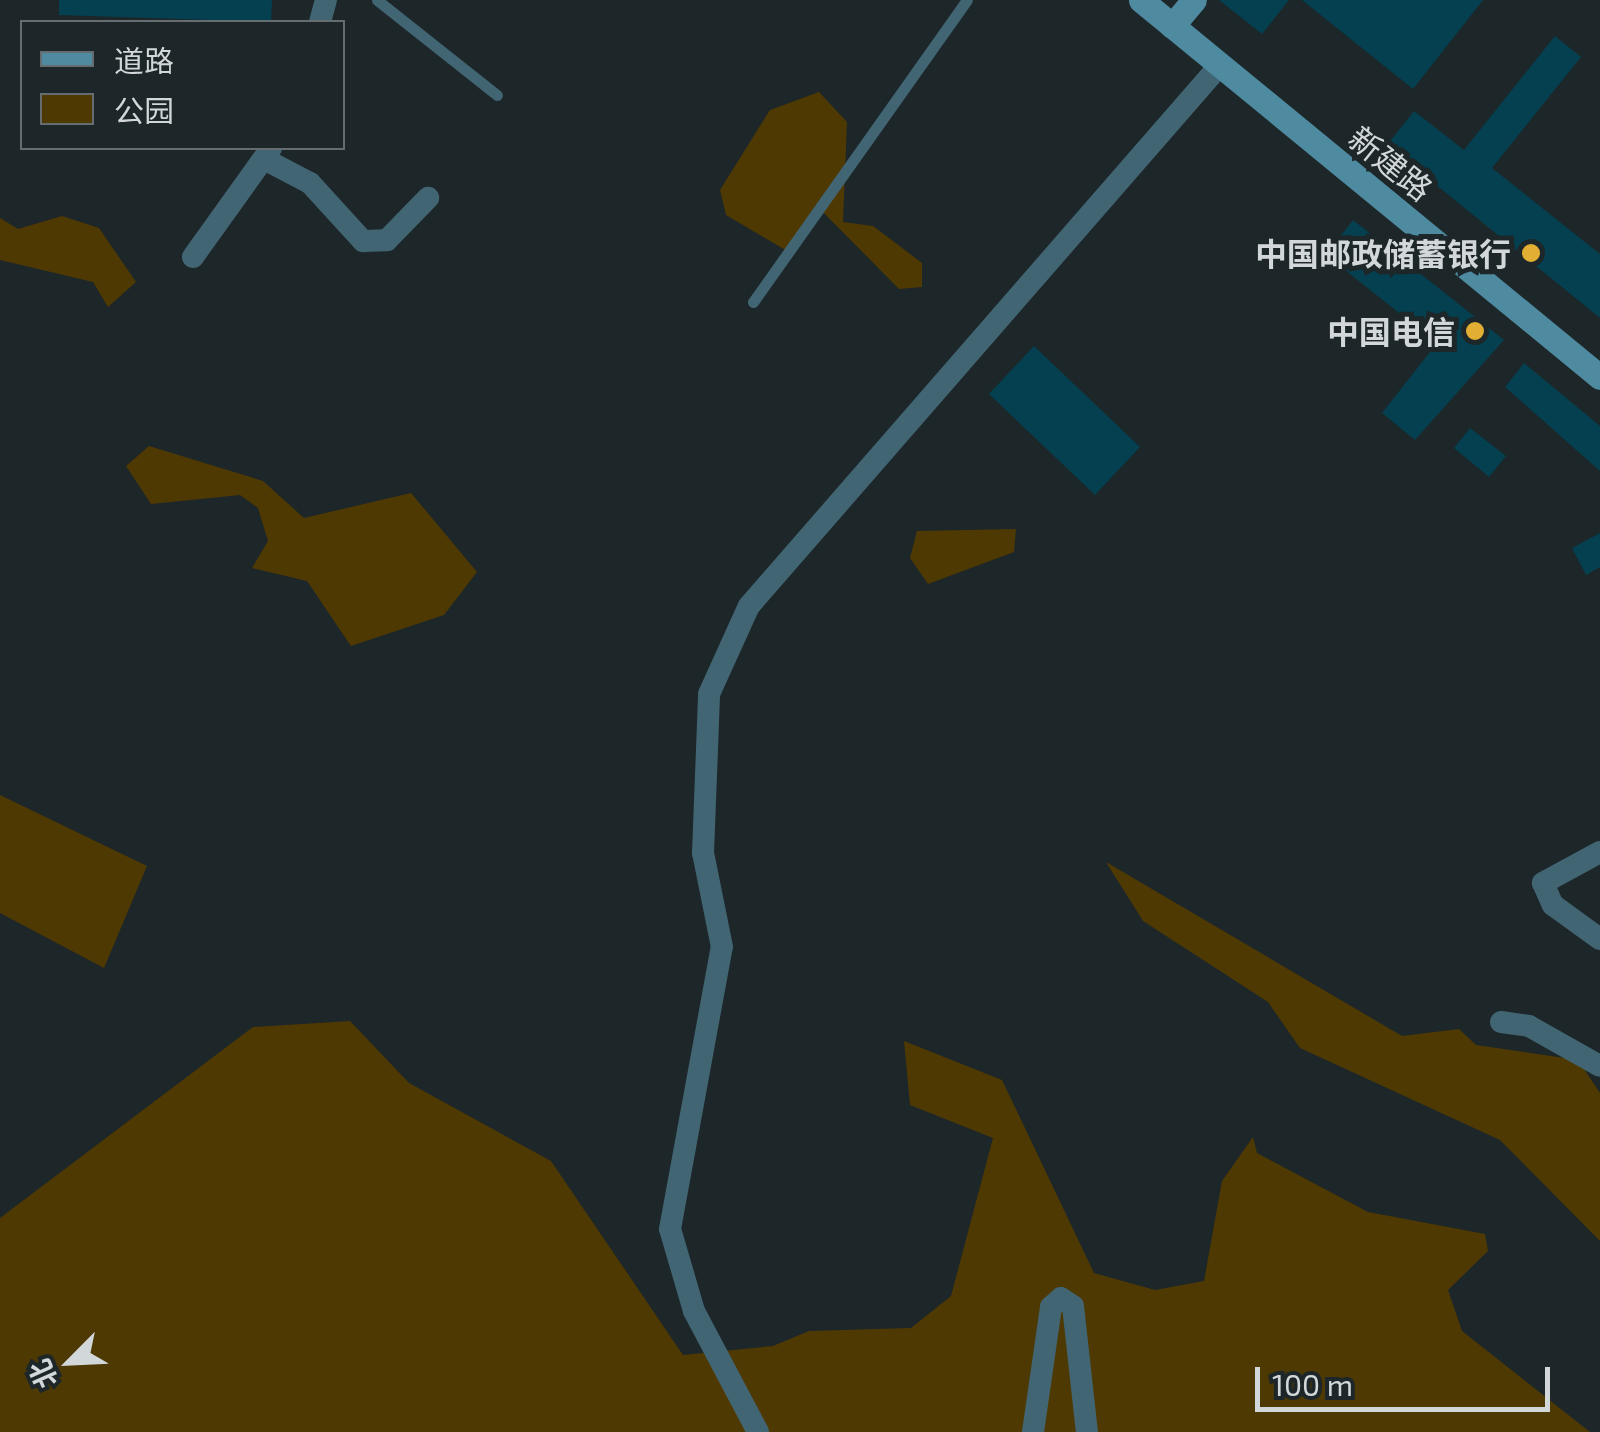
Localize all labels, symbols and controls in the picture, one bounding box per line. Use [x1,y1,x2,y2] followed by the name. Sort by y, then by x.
[20,20,345,150] legend
[114,42,174,78] text: 道路
[114,92,174,128] text: 公园
[1342,118,1440,208] street label: 新建路
[1255,234,1511,272] place label: 中国邮政储蓄银行
[1520,242,1542,264] marker: 中国邮政储蓄银行
[1327,312,1455,350] place label: 中国电信
[1464,320,1486,342] marker: 中国电信
[20,1312,120,1412] north arrow
[1260,1347,1555,1409] scale bar
[21,1354,64,1394] text: 北
[1272,1366,1353,1402] text: 100 m

